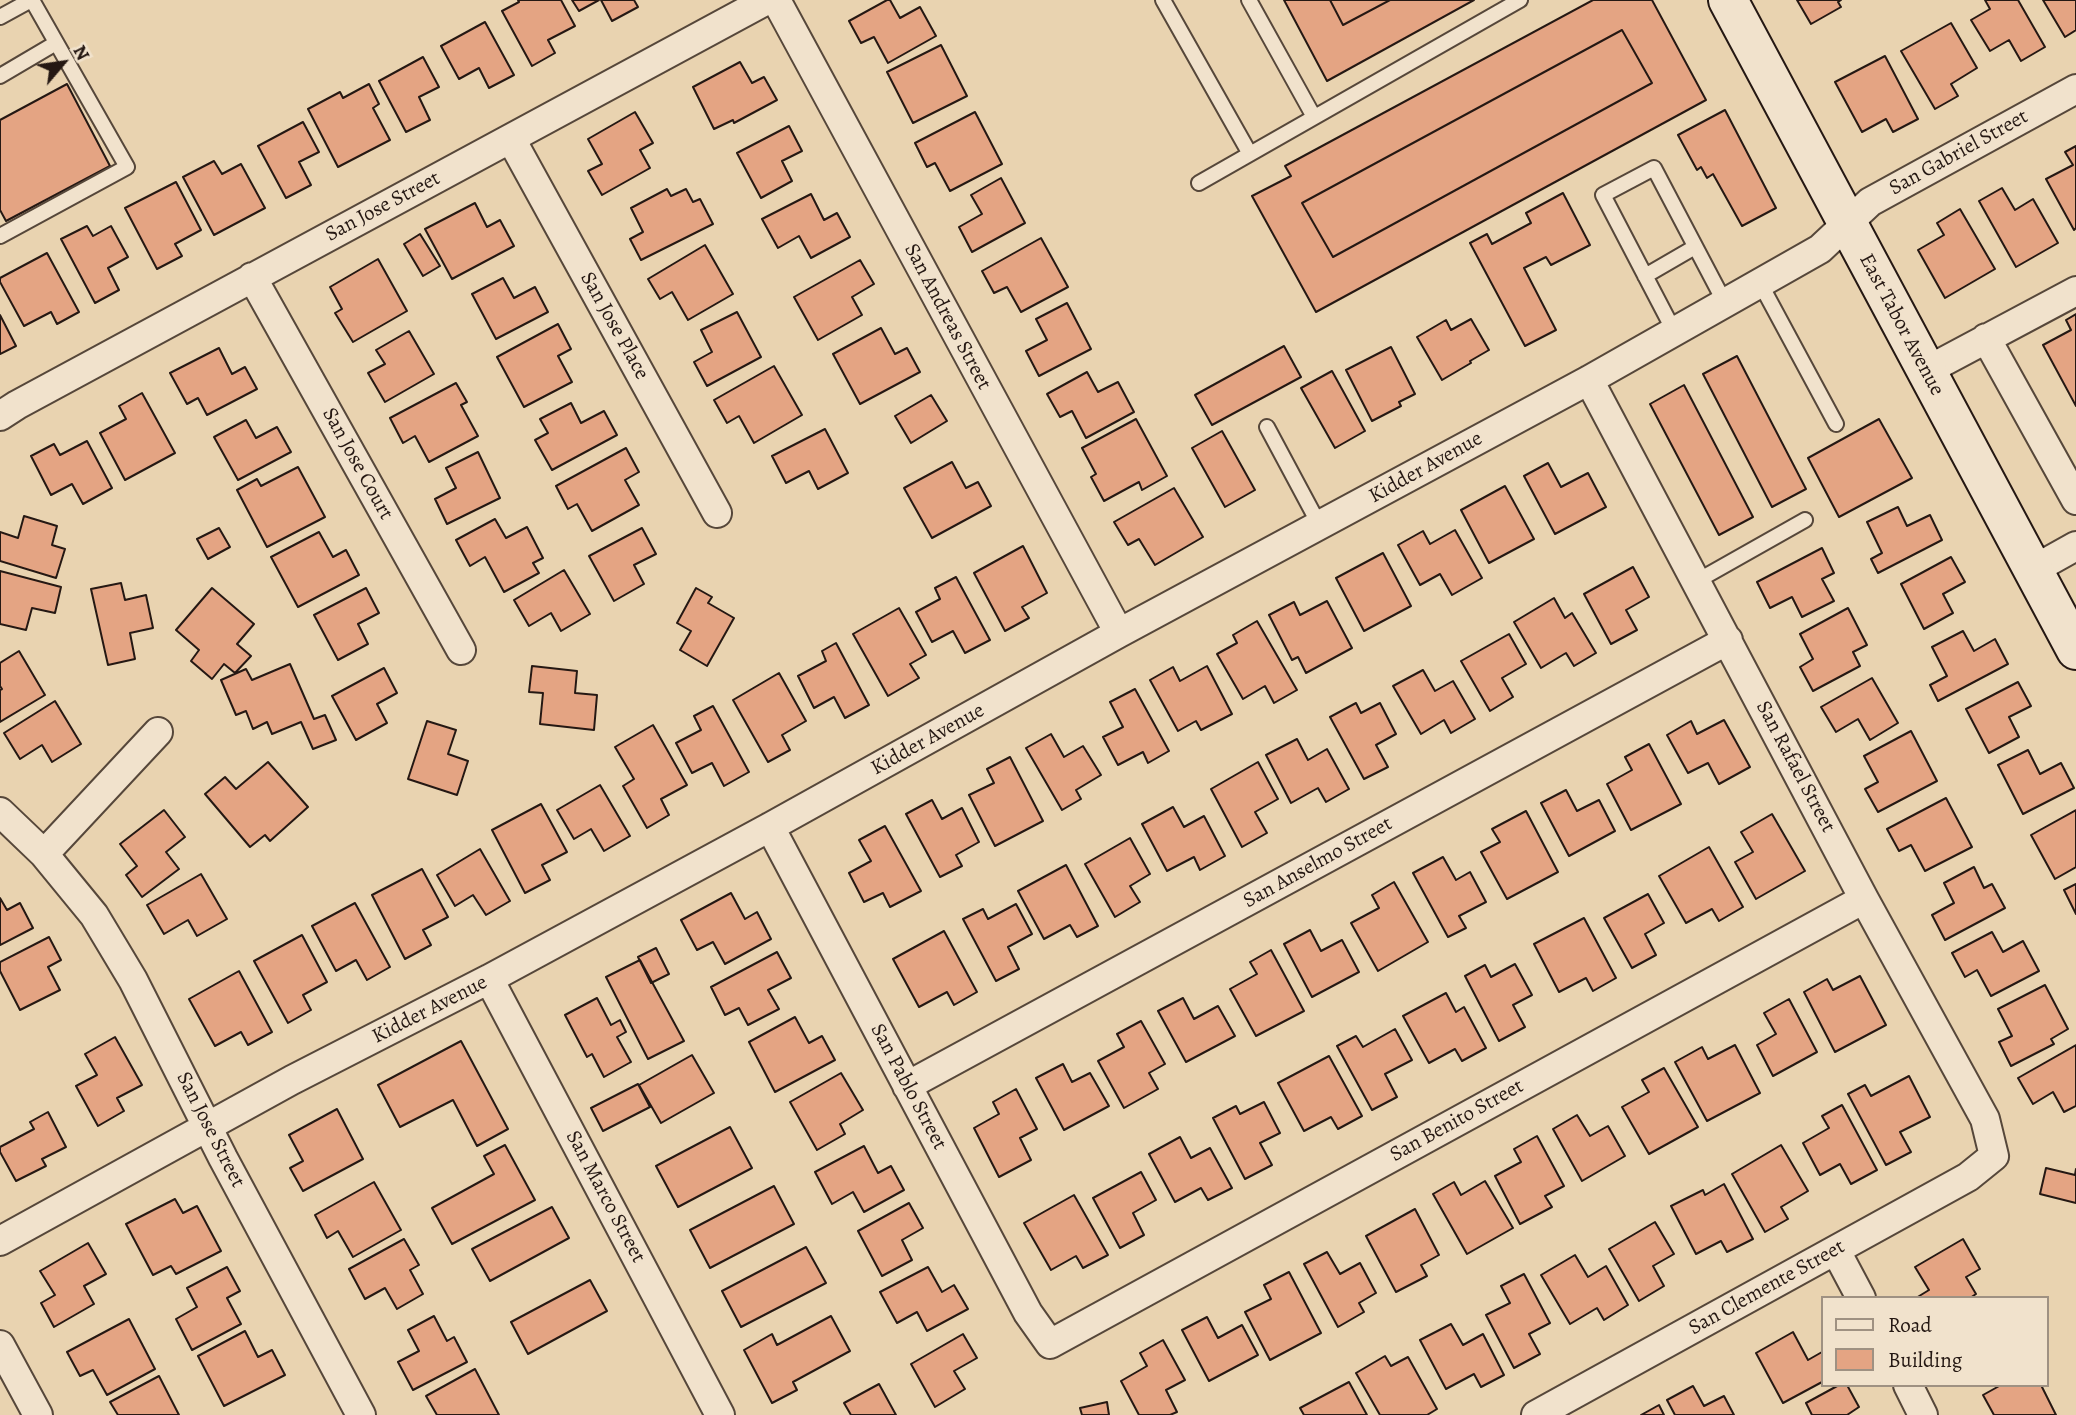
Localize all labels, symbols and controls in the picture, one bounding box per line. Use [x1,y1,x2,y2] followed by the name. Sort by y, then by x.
[28,28,98,98] north arrow
[67,40,96,65] text: N
[1885,104,2033,202] street label: San Gabriel Street
[321,166,445,248] street label: San Jose Street
[898,240,996,394] street label: San Andreas Street
[1853,250,1949,400] street label: East Tabor Avenue
[574,268,654,384] street label: San Jose Place
[316,404,398,524] street label: San Jose Court
[1365,426,1487,510] street label: Kidder Avenue
[1750,697,1840,837] street label: San Rafael Street
[867,698,989,782] street label: Kidder Avenue
[1239,812,1397,914] street label: San Anselmo Street
[368,970,492,1050] street label: Kidder Avenue
[864,1020,952,1154] street label: San Pablo Street
[170,1068,250,1192] street label: San Jose Street
[1386,1074,1528,1168] street label: San Benito Street
[560,1127,650,1267] street label: San Marco Street
[1685,1235,1849,1341] street label: San Clemente Street
[1820,1296,2048,1387] legend
[1888,1311,1932,1339] text: Road
[1888,1346,1962,1374] text: Building

